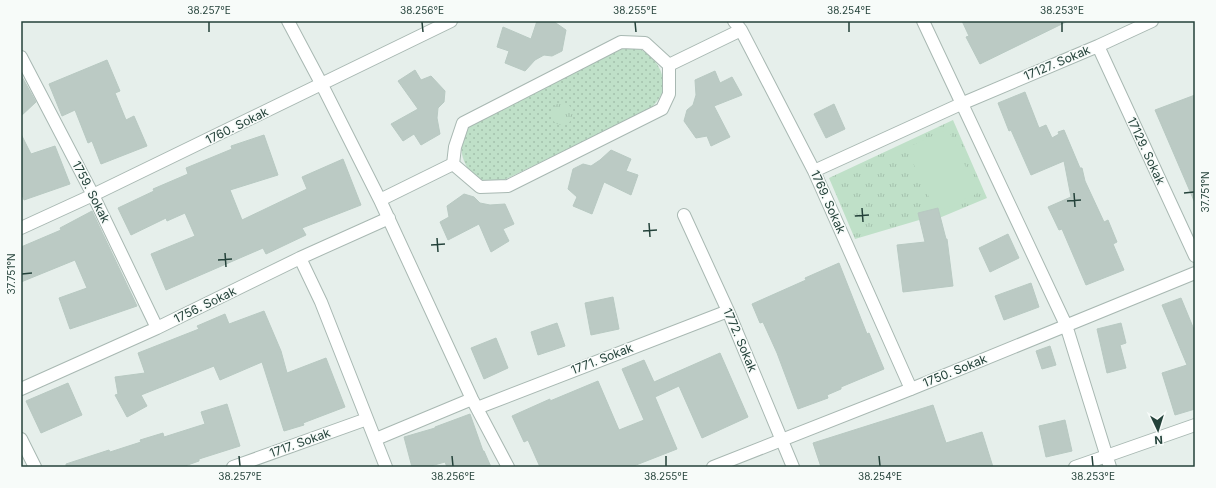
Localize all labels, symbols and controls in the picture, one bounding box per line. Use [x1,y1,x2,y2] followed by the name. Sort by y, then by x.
[187,4,231,16] text: 38.257°E
[400,4,444,16] text: 38.256°E
[613,4,657,16] text: 38.255°E
[827,4,871,16] text: 38.254°E
[1040,4,1084,16] text: 38.253°E
[1021,42,1093,83] street label: 17127. Sokak
[203,104,271,147] street label: 1760. Sokak
[1124,115,1169,187] street label: 17129. Sokak
[69,158,114,226] street label: 1759. Sokak
[808,168,849,236] street label: 1769. Sokak
[1199,171,1211,213] text: 37.751°N
[5,253,17,295] text: 37.751°N
[171,283,239,326] street label: 1756. Sokak
[720,306,761,374] street label: 1772. Sokak
[569,340,635,377] street label: 1771. Sokak
[921,351,989,390] street label: 1750. Sokak
[1138,410,1178,450] north arrow
[267,424,333,460] street label: 1717. Sokak
[1154,433,1163,447] text: N
[218,470,262,482] text: 38.257°E
[431,470,475,482] text: 38.256°E
[644,470,688,482] text: 38.255°E
[858,470,902,482] text: 38.254°E
[1071,470,1115,482] text: 38.253°E

